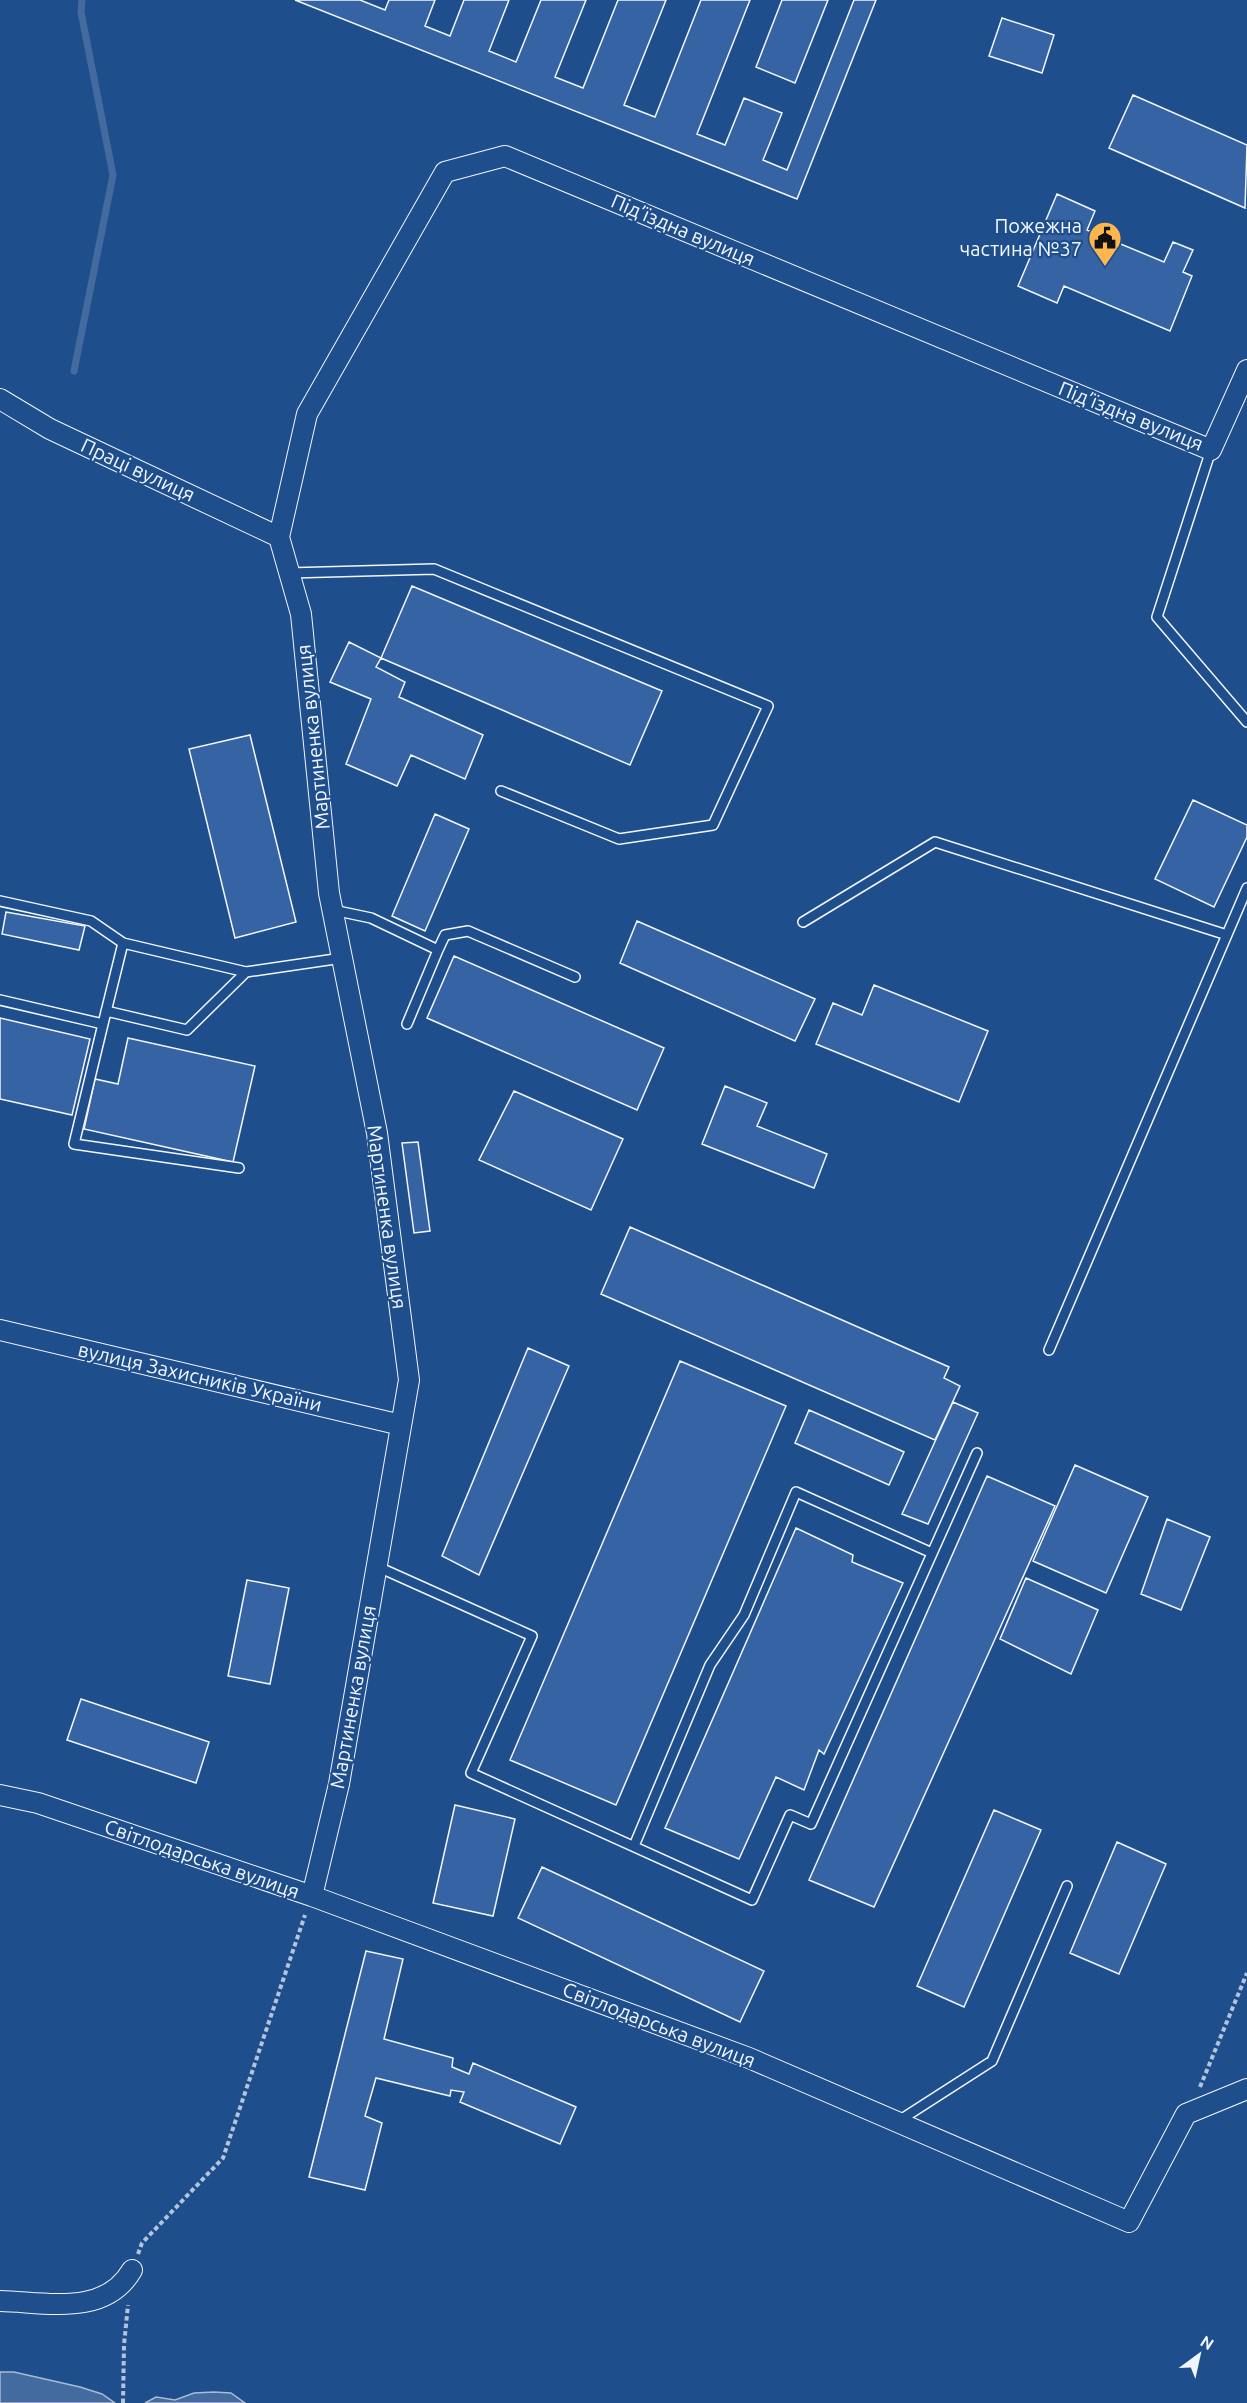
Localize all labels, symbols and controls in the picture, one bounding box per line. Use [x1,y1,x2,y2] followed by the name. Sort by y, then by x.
[608,189,759,270] street label: Під’їздна вулиця
[960,214,1082,260] place label: Пожежна частина №37
[1087,220,1123,267] public building icon: Пожежна частина №37
[1056,376,1207,455] street label: Під’їздна вулиця
[78,433,199,506] street label: Праці вулиця
[291,643,334,831] street label: Мартиненка вулиця
[363,1123,412,1311] street label: Мартиненка вулиця
[76,1337,324,1416] street label: вулиця Захисників України
[325,1603,380,1790] street label: Мартиненка вулиця
[102,1814,303,1903] street label: Світлодарська вулиця
[560,1977,759,2072] street label: Світлодарська вулиця
[1169,2325,1229,2385] north arrow
[1197,2332,1217,2353] text: N

